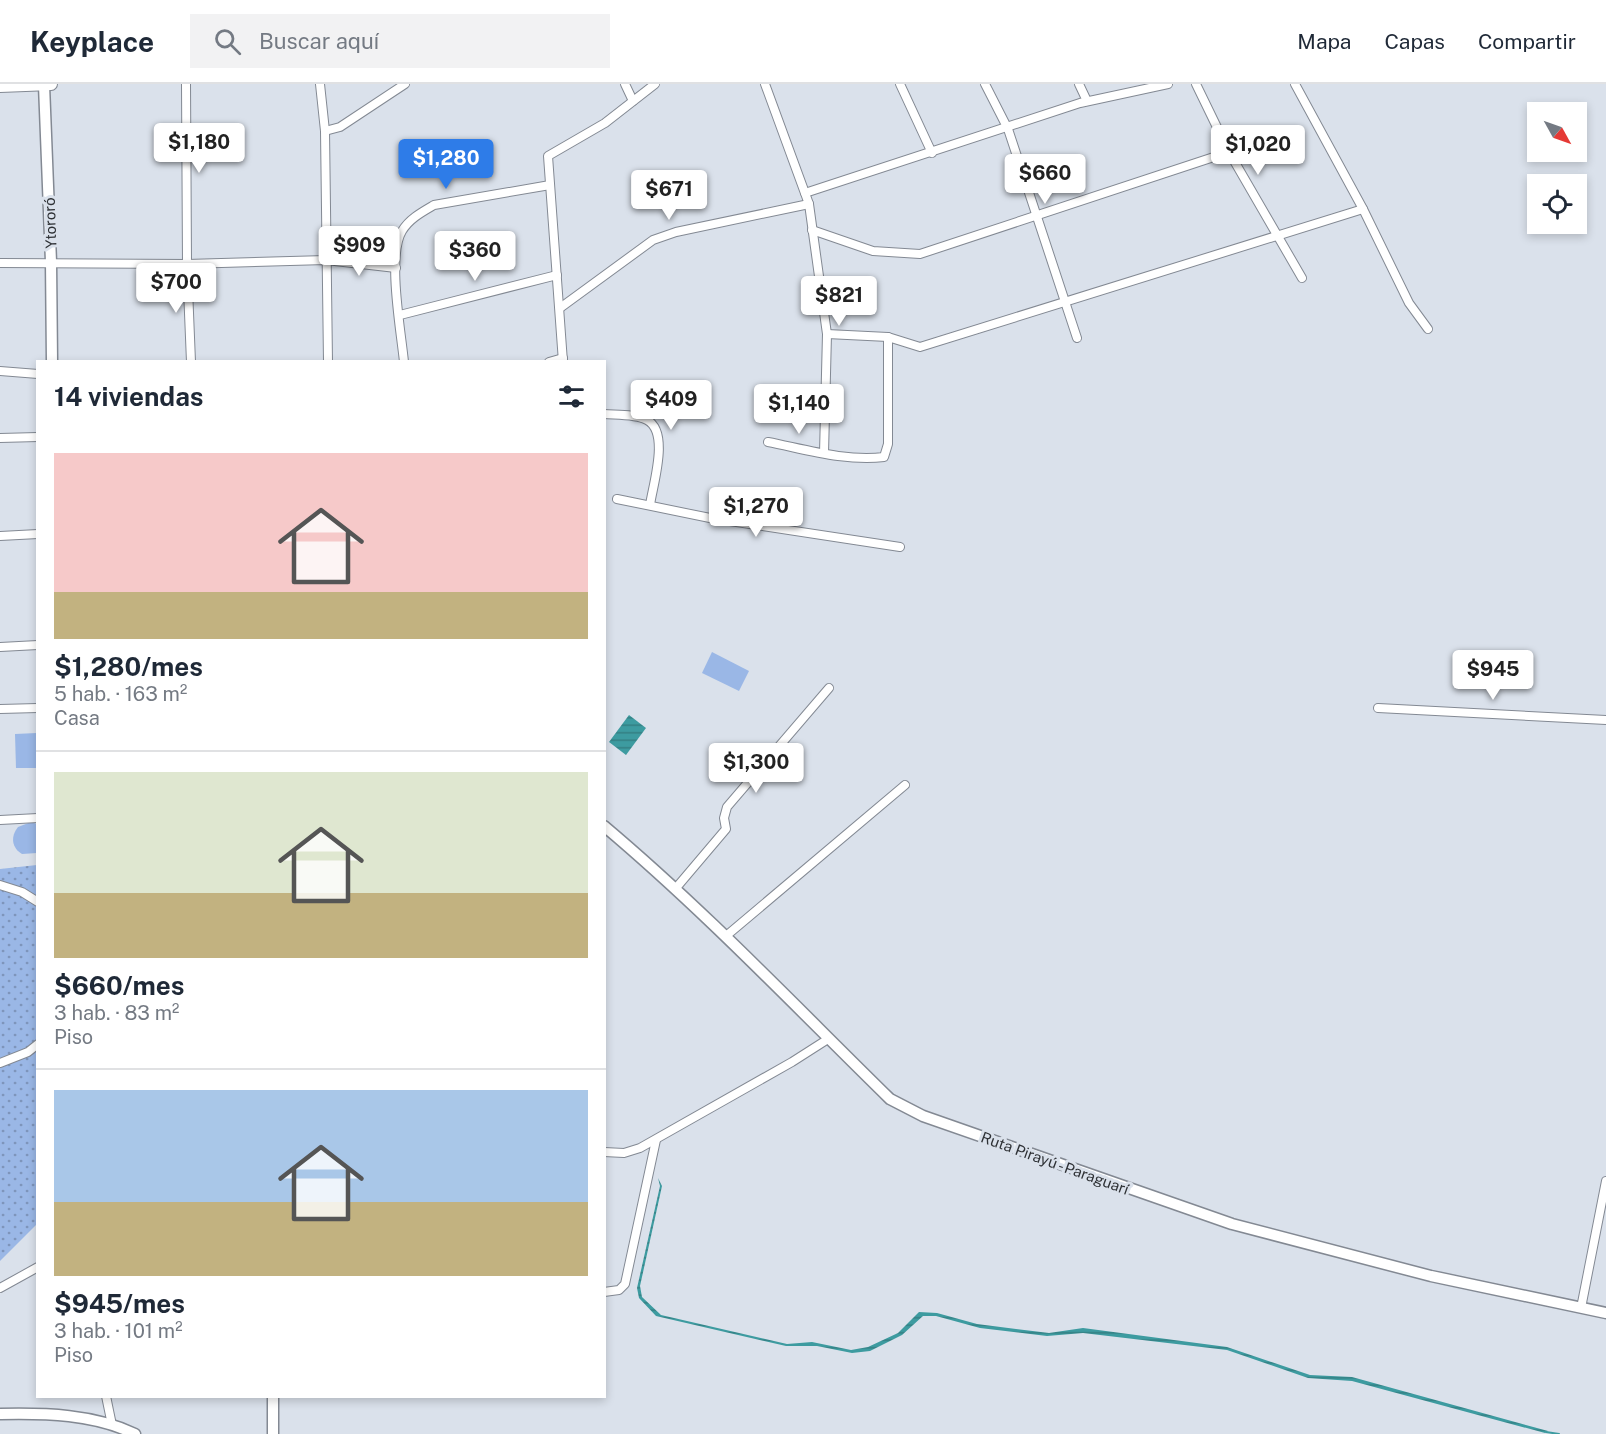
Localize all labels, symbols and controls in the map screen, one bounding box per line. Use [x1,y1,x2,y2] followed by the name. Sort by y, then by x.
[190,14,610,68] search box
[30,25,154,58] text: Keyplace
[211,25,244,58] icon: search
[259,28,379,54] text: Buscar aquí
[1297,29,1351,54] text: Mapa
[1384,29,1445,54] text: Capas
[1478,29,1576,54] text: Compartir
[1527,102,1587,162] north arrow
[1527,102,1587,234] map controls
[150,123,248,174] pin: $1,180
[1209,125,1307,176] pin: $1,020
[168,130,230,154] text: $1,180
[1225,132,1291,156] text: $1,020
[397,139,495,190] pin: $1,280
[412,146,480,170] text: $1,280
[1009,154,1081,205] pin: $660
[1019,161,1071,185] text: $660
[633,170,705,221] pin: $671
[1527,174,1587,234] button: locate
[645,177,693,201] text: $671
[41,197,59,249] street label: Ytororó
[323,226,395,277] pin: $909
[439,231,511,282] pin: $360
[333,233,385,257] text: $909
[449,238,501,262] text: $360
[140,263,212,314] pin: $700
[150,270,202,294] text: $700
[803,276,875,327] pin: $821
[815,283,863,307] text: $821
[555,380,588,413] icon: filters
[635,380,707,431] pin: $409
[54,381,203,412] text: 14 viviendas
[750,384,848,435] pin: $1,140
[645,387,697,411] text: $409
[768,391,830,415] text: $1,140
[707,487,805,538] pin: $1,270
[267,492,375,600] icon: home
[723,494,789,518] text: $1,270
[1457,650,1529,701] pin: $945
[54,651,203,682] text: $1,280/mes
[1466,657,1520,681] text: $945
[54,682,187,706] text: 5 hab. · 163 m²
[54,706,100,730] text: Casa
[707,743,805,794] pin: $1,300
[723,750,789,774] text: $1,300
[267,811,375,919] icon: home
[54,970,184,1001] text: $660/mes
[54,1001,179,1025] text: 3 hab. · 83 m²
[54,1025,93,1049] text: Piso
[979,1128,1132,1198] street label: Ruta Pirayú - Paraguarí
[267,1129,375,1237] icon: home
[54,1288,185,1319] text: $945/mes
[54,1319,183,1343] text: 3 hab. · 101 m²
[54,1343,93,1367] text: Piso

